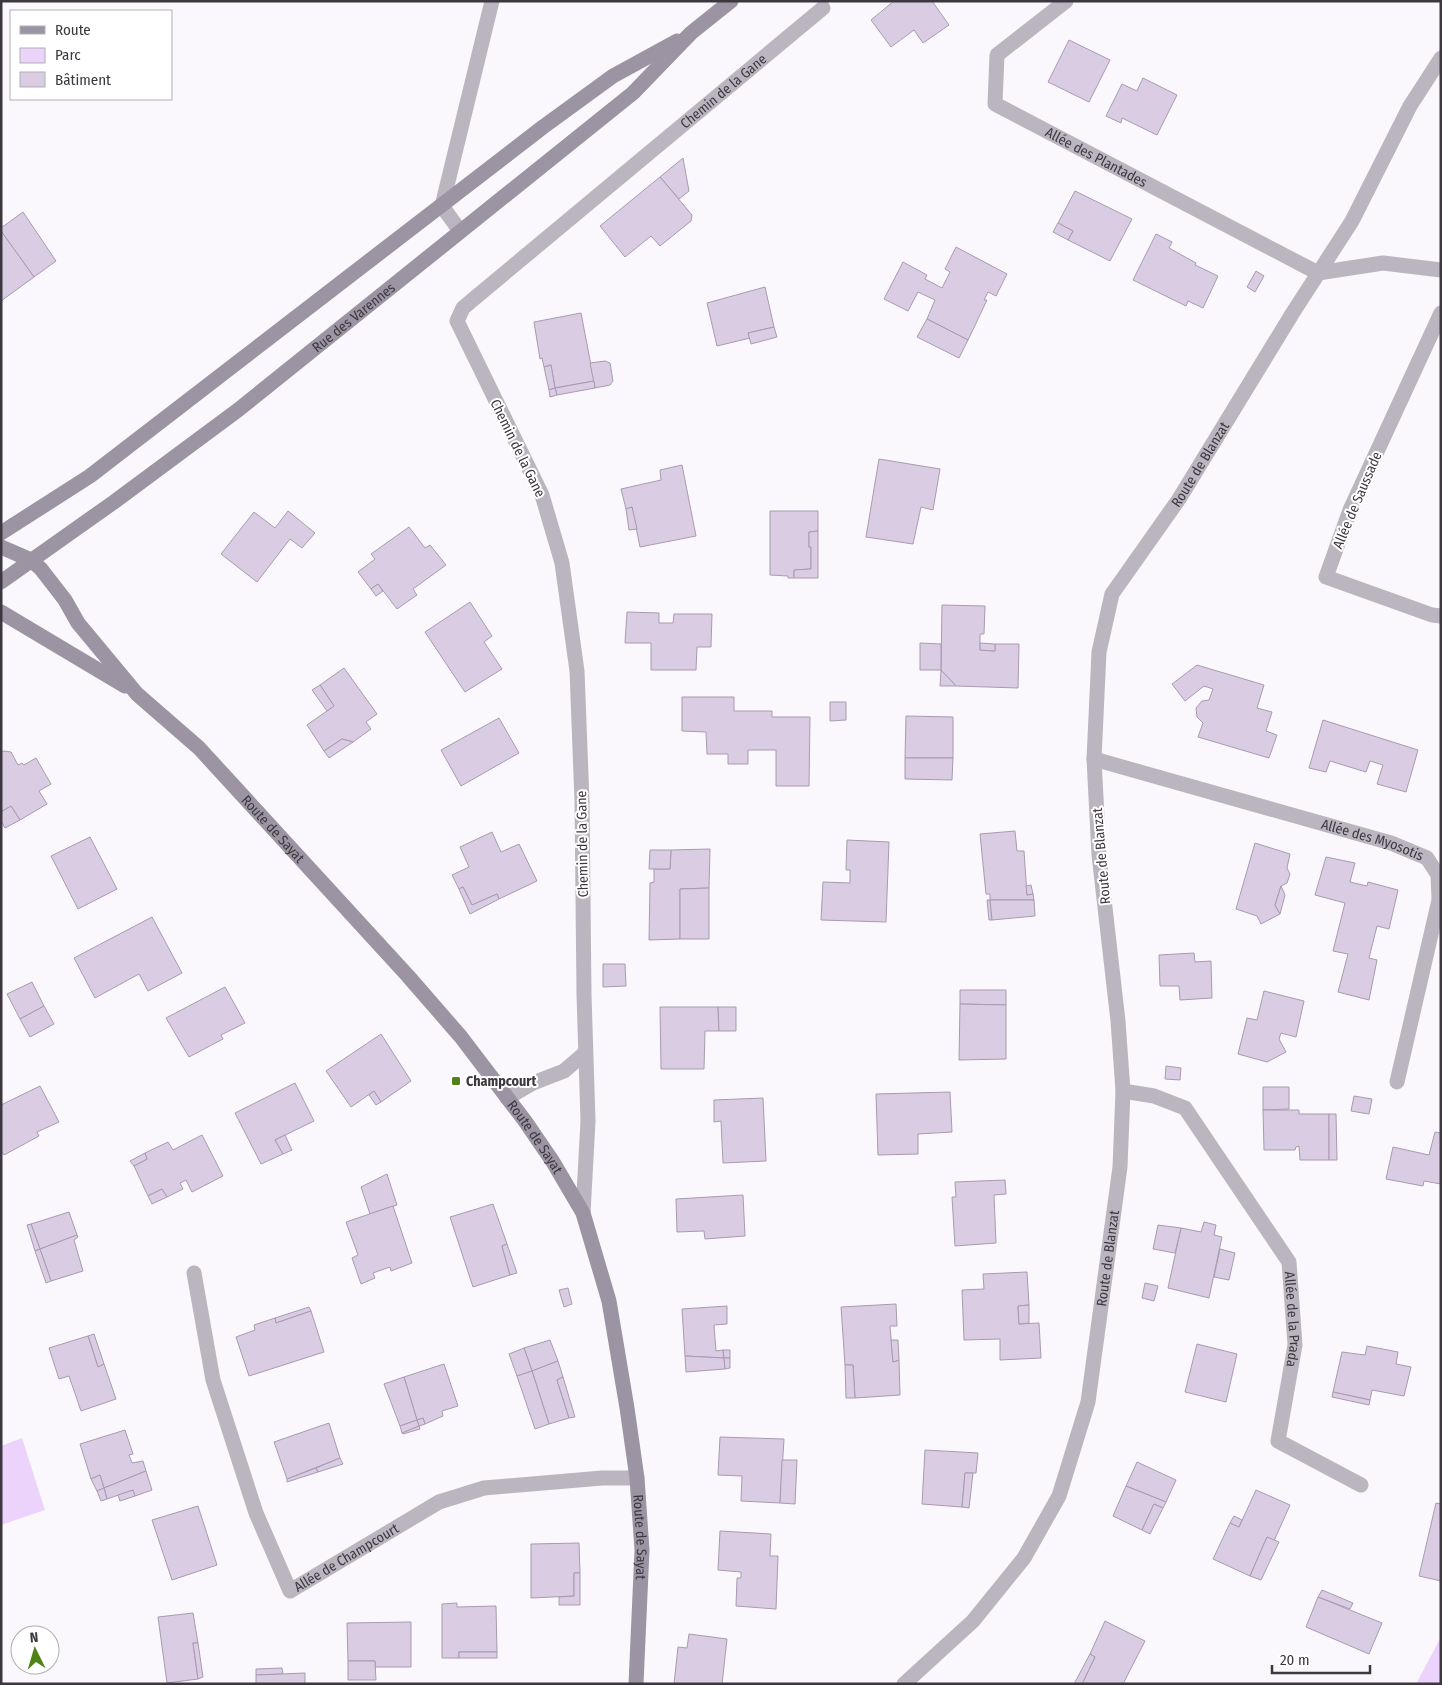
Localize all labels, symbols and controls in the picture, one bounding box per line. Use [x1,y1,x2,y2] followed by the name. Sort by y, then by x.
[10,10,172,100] legend
[55,21,91,39] text: Route
[55,46,81,64] text: Parc
[677,51,770,132] street label: Chemin de la Gane
[55,71,111,89] text: Bâtiment
[1042,124,1150,191] street label: Allée des Plantades
[309,279,399,356] street label: Rue des Varennes
[486,396,549,500] street label: Chemin de la Gane
[1168,419,1233,511] street label: Route de Blanzat
[1329,449,1386,551] street label: Allée de Saussade
[573,790,592,898] street label: Chemin de la Gane
[238,792,308,867] street label: Route de Sayat
[1089,807,1114,905] street label: Route de Blanzat
[1319,816,1426,865] street label: Allée des Myosotis
[466,1073,537,1090] place label: Champcourt
[450,1075,462,1087] marker: Champcourt
[503,1097,566,1177] street label: Route de Sayat
[1093,1209,1123,1308] street label: Route de Blanzat
[1281,1271,1303,1369] street label: Allée de la Prada
[629,1494,650,1581] street label: Route de Sayat
[291,1520,402,1596] street label: Allée de Champcourt
[10,1625,60,1675] north arrow
[29,1629,39,1646] text: N
[1272,1642,1370,1674] scale bar
[1280,1651,1310,1669] text: 20 m

